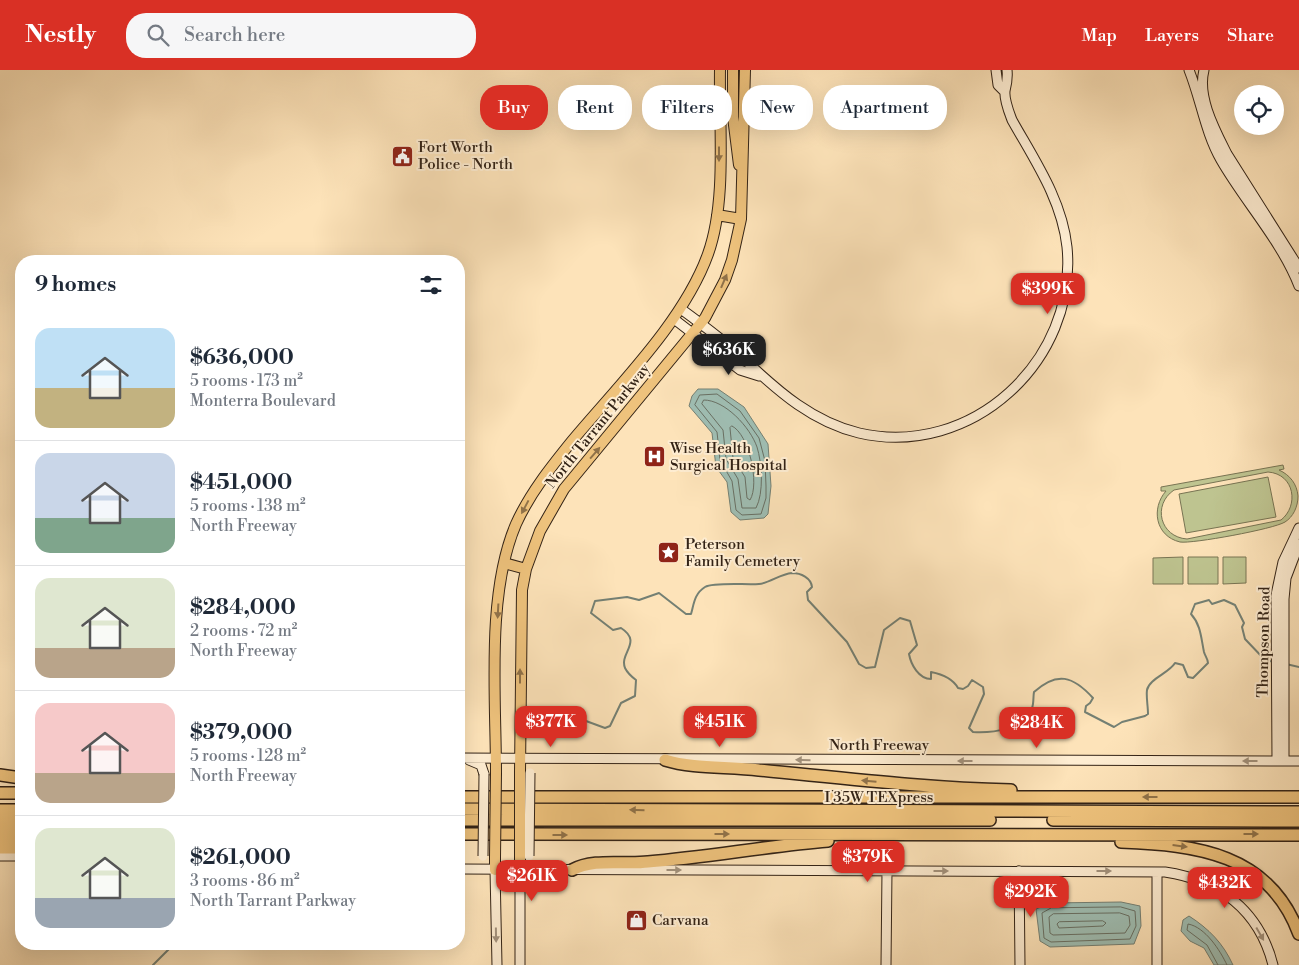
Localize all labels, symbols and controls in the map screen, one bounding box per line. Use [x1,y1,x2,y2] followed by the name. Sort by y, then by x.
[126,13,476,58] search box
[25,20,96,50] text: Nestly
[144,21,172,49] icon: search
[184,23,285,47] text: Search here
[1082,24,1117,47] text: Map
[1145,24,1199,47] text: Layers
[1227,24,1274,47] text: Share
[480,85,548,130] chip: Buy
[558,85,632,130] chip: Rent
[642,85,732,130] chip: Filters
[742,85,813,130] chip: New
[823,85,947,130] chip: Apartment
[1234,85,1284,135] map controls
[1234,85,1284,135] button: locate
[418,138,513,174] place label: Fort Worth Police - North
[390,144,414,168] public building icon: Fort Worth Police - North
[715,146,723,162] one-way arrow
[417,271,445,299] icon: filters
[35,272,116,298] text: 9 homes
[1013,272,1083,315] pin: $399K
[720,274,728,288] one-way arrow
[1022,279,1074,299] text: $399K
[694,334,764,376] pin: $636K
[703,340,755,360] text: $636K
[190,345,294,371] text: $636,000
[75,348,135,408] icon: home
[542,359,655,492] street label: North Tarrant Parkway
[190,371,303,391] text: 5 rooms · 173 m²
[190,391,336,411] text: Monterra Boulevard
[669,439,788,475] place label: Wise Health Surgical Hospital
[642,445,666,469] hospital icon: Wise Health Surgical Hospital
[589,447,600,460] one-way arrow
[190,470,292,496] text: $451,000
[75,473,135,533] icon: home
[190,496,306,516] text: 5 rooms · 138 m²
[521,500,529,515] one-way arrow
[190,516,297,536] text: North Freeway
[685,535,801,571] place label: Peterson Family Cemetery
[657,541,681,565] place icon: Peterson Family Cemetery
[1254,586,1274,698] street label: Thompson Road
[190,595,296,621] text: $284,000
[75,598,135,658] icon: home
[493,603,501,619] one-way arrow
[190,621,297,641] text: 2 rooms · 72 m²
[190,641,297,661] text: North Freeway
[516,668,524,684] one-way arrow
[516,706,586,748] pin: $377K
[685,706,755,748] pin: $451K
[1002,706,1072,749] pin: $284K
[526,712,576,732] text: $377K
[695,712,745,732] text: $451K
[1010,713,1064,733] text: $284K
[190,720,292,746] text: $379,000
[75,723,135,783] icon: home
[829,736,930,755] street label: North Freeway
[190,746,306,766] text: 5 rooms · 128 m²
[795,755,811,763] one-way arrow
[957,757,973,765] one-way arrow
[1242,757,1258,765] one-way arrow
[190,766,297,786] text: North Freeway
[861,777,877,785] one-way arrow
[825,788,933,807] street label: I 35W TEXpress
[1142,793,1158,801] one-way arrow
[629,806,645,814] one-way arrow
[715,830,731,838] one-way arrow
[1244,830,1260,838] one-way arrow
[552,831,568,839] one-way arrow
[833,840,903,883] pin: $379K
[1172,842,1188,850] one-way arrow
[190,845,291,871] text: $261,000
[843,847,894,867] text: $379K
[75,848,135,908] icon: home
[497,860,567,902] pin: $261K
[507,866,557,886] text: $261K
[666,866,682,874] one-way arrow
[1190,866,1260,909] pin: $432K
[933,867,949,875] one-way arrow
[1096,867,1112,875] one-way arrow
[190,871,300,891] text: 3 rooms · 86 m²
[1199,873,1251,893] text: $432K
[996,876,1066,918] pin: $292K
[1005,882,1057,902] text: $292K
[190,891,356,911] text: North Tarrant Parkway
[624,908,648,932] shop icon: Carvana
[652,911,709,930] place label: Carvana
[493,927,501,943] one-way arrow
[1255,927,1264,940] one-way arrow

